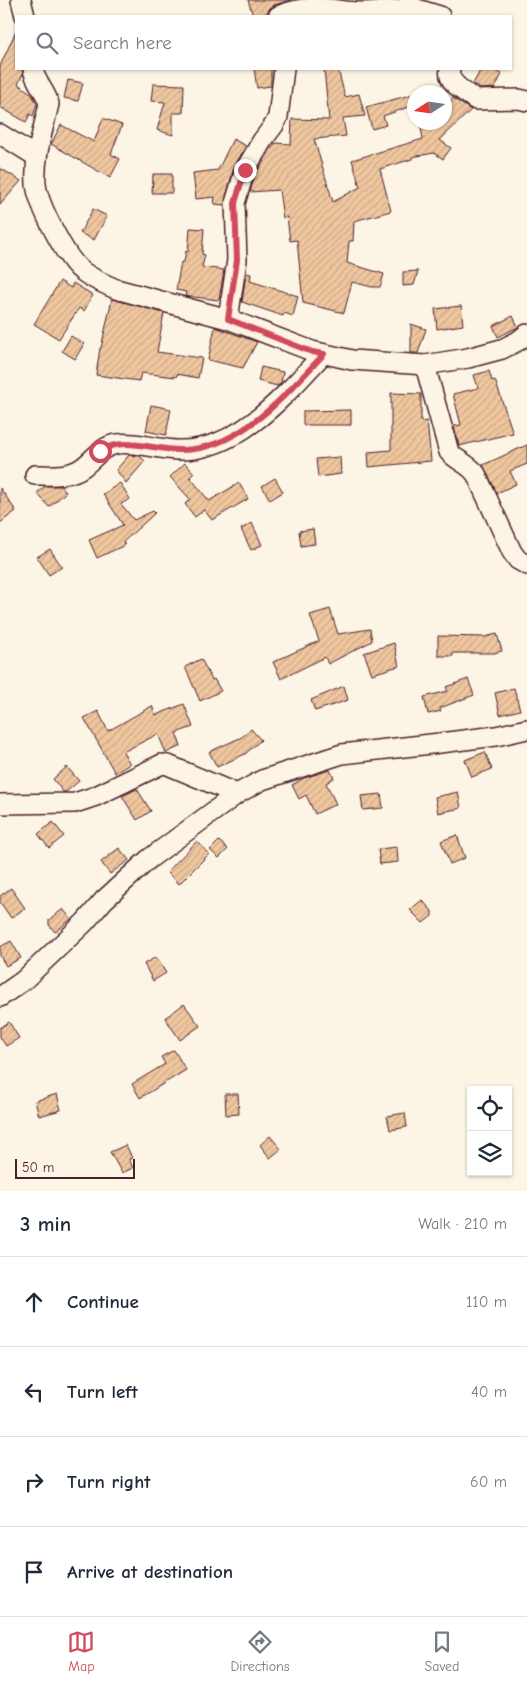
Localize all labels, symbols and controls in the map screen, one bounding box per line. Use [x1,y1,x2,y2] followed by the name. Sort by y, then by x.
[15,15,512,70] search box
[33,29,61,57] icon: search
[73,32,172,54] text: Search here
[407,85,452,130] north arrow
[234,159,257,182] route end
[89,440,112,463] route start
[467,1086,512,1176] map controls
[467,1086,512,1131] button: locate
[467,1131,512,1176] button: layers
[15,1156,135,1179] scale bar
[22,1159,54,1176] text: 50 m
[20,1212,71,1236] text: 3 min
[418,1215,507,1233] text: Walk · 210 m
[20,1288,48,1316] icon: ahead
[67,1291,139,1313] text: Continue
[466,1293,507,1311] text: 110 m
[20,1378,48,1406] icon: left
[67,1381,138,1403] text: Turn left
[471,1383,507,1401] text: 40 m
[20,1468,48,1496] icon: right
[67,1471,151,1493] text: Turn right
[470,1473,507,1491] text: 60 m
[20,1558,48,1586] icon: arrive
[67,1561,233,1583] text: Arrive at destination
[67,1628,95,1675] tab: Map
[230,1628,290,1675] tab: Directions
[425,1628,460,1675] tab: Saved

